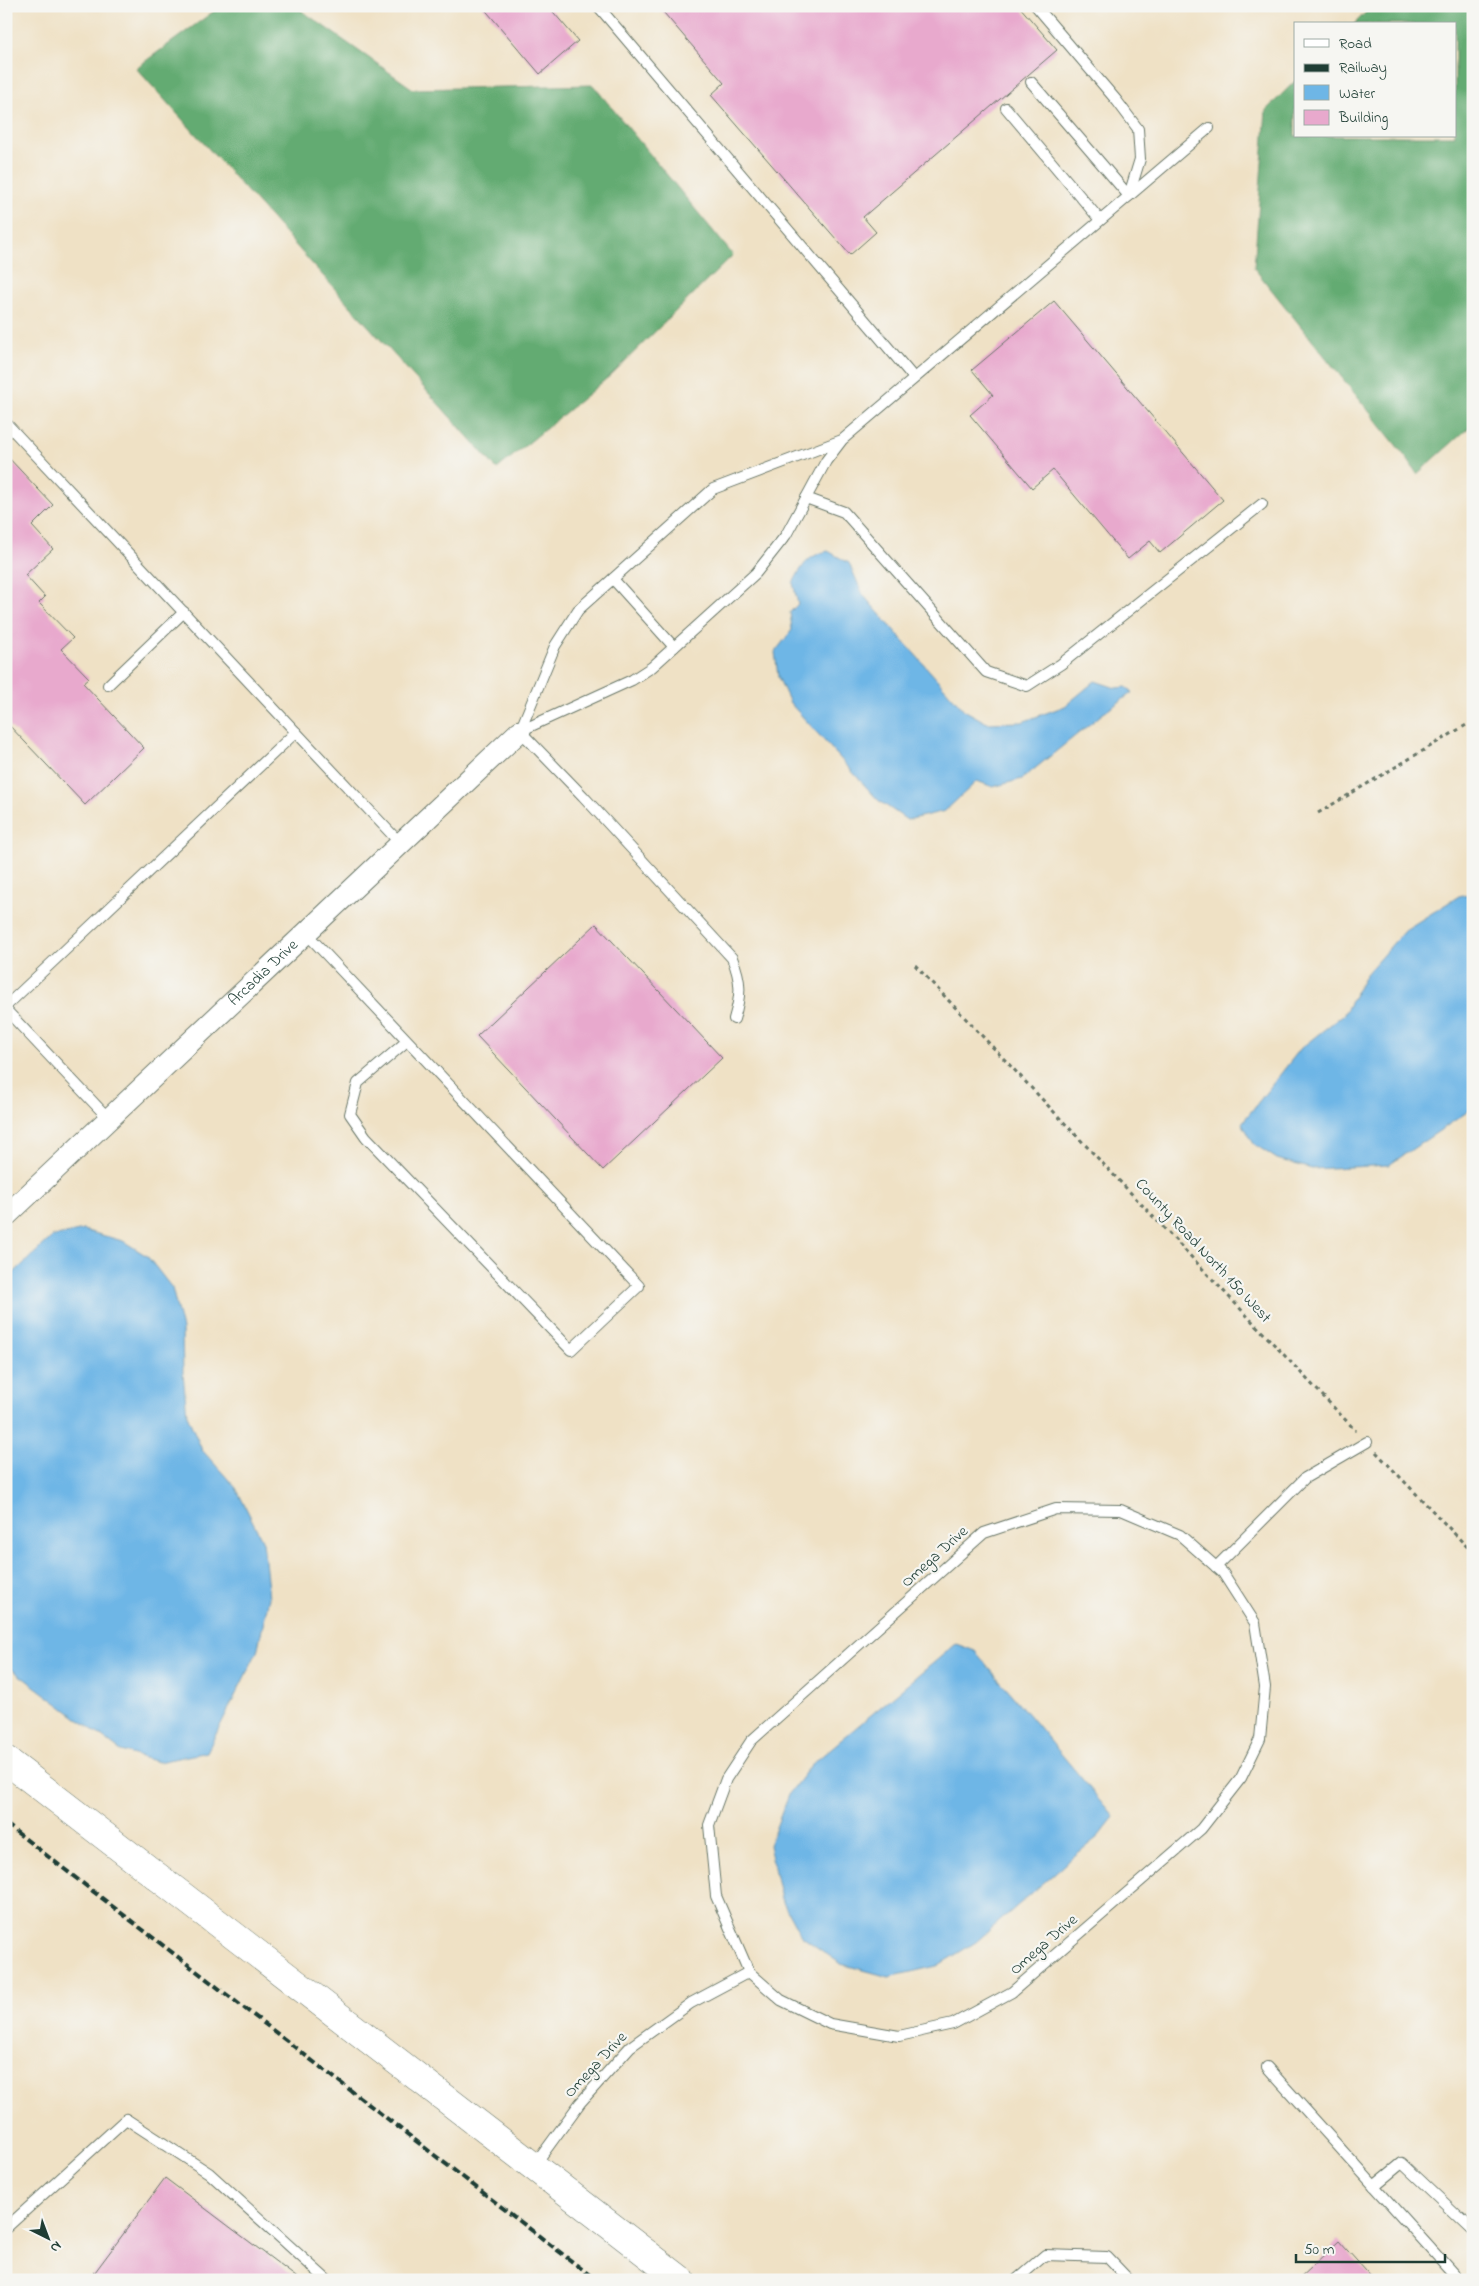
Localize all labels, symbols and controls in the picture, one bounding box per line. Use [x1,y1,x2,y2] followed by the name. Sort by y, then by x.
[1294,22,1456,138] legend
[1339,33,1372,55] text: Road
[1339,57,1387,80] text: Railway
[1339,83,1375,105] text: Water
[1338,107,1388,130] text: Building
[223,933,305,1012] street label: Arcadia Drive
[1129,1173,1277,1329] street label: County Road North 150 West
[896,1520,975,1594] street label: Omega Drive
[1005,1908,1084,1981] street label: Omega Drive
[559,2026,634,2104] street label: Omega Drive
[22,2214,72,2264] north arrow
[1296,2231,1445,2263] scale bar
[45,2236,66,2258] text: N
[1304,2239,1335,2261] text: 50 m

